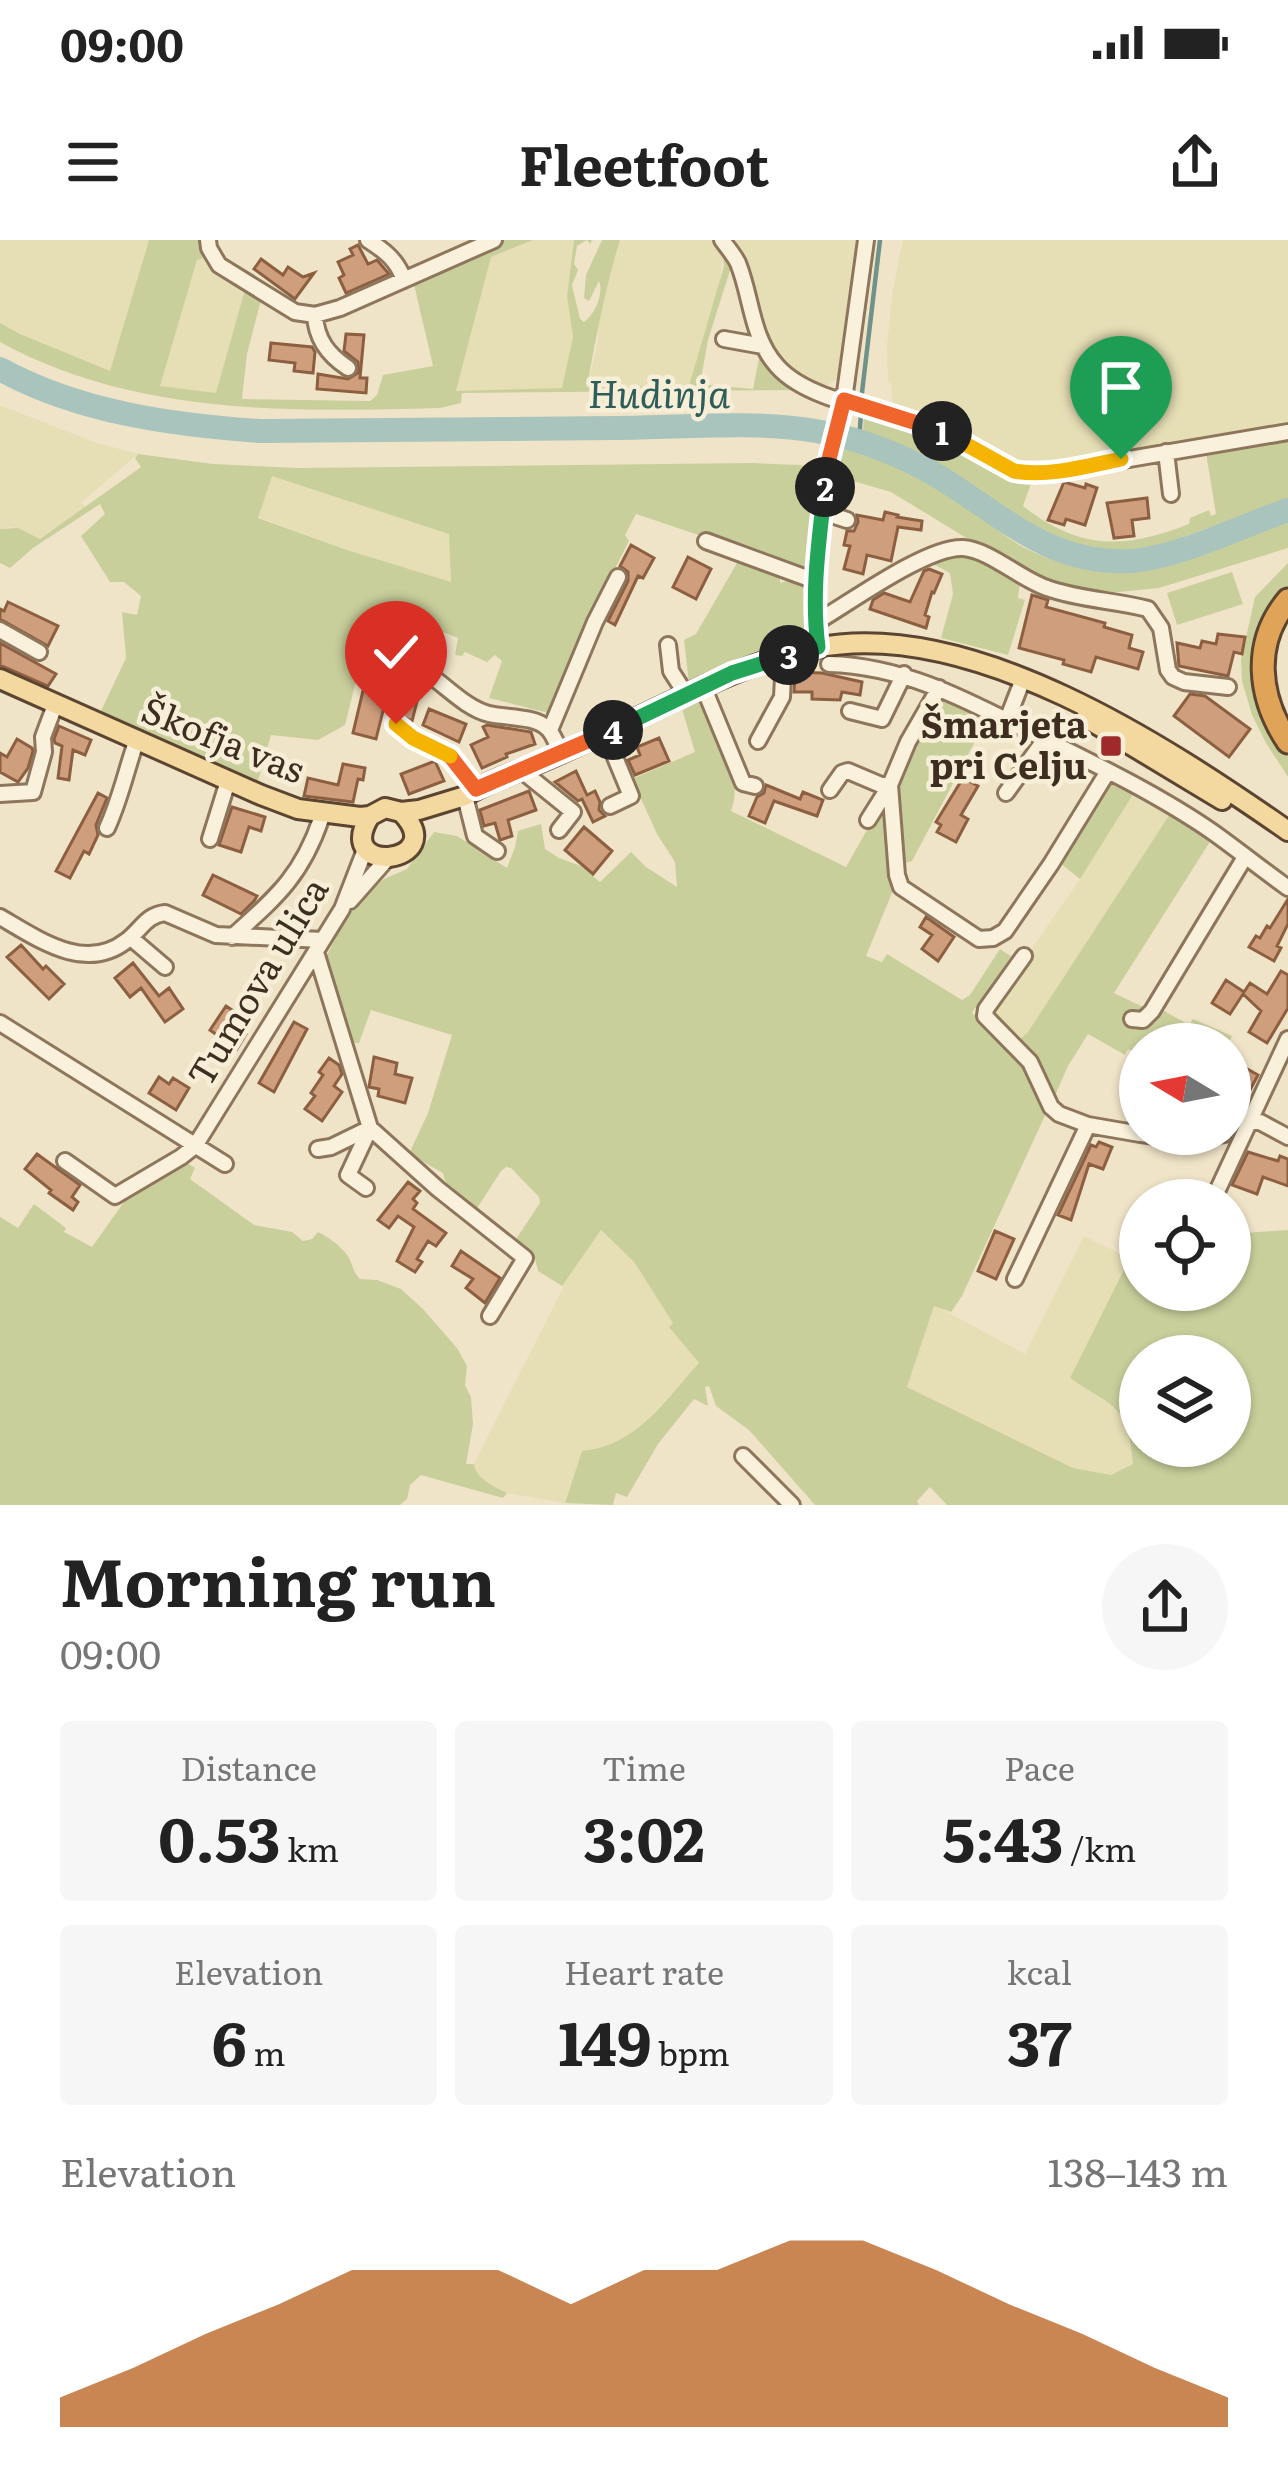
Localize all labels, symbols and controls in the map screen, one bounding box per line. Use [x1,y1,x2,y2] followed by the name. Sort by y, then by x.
[60,9,184,76] text: 09:00
[519,122,769,203] text: Fleetfoot
[60,129,126,195] icon: menu
[1162,129,1228,195] icon: share
[1070,336,1172,459] pin
[1088,354,1154,420] icon: arrive
[588,362,731,420] water label: Hudinja
[912,401,972,461] pin: 1
[935,406,949,455] text: 1
[795,457,855,517] pin: 2
[816,462,834,511] text: 2
[345,601,447,724] pin
[363,619,429,685] icon: check
[759,625,819,685] pin: 3
[780,630,798,679] text: 3
[135,681,313,794] street label: Škofja vas
[921,696,1087,790] place label: Šmarjeta pri Celju
[583,700,643,760] pin: 4
[603,705,623,754] text: 4
[1098,733,1124,759] marker: Šmarjeta pri Celju
[172,866,340,1095] street label: Tumova ulica
[1119,1023,1251,1155] north arrow
[1119,1023,1251,1467] map controls
[1119,1179,1251,1311] button: locate
[1119,1335,1251,1467] button: layers
[60,1529,496,1627] text: Morning run
[1102,1544,1228,1670] button: share
[60,1623,161,1681] text: 09:00
[180,1742,317,1791] text: Distance
[602,1742,686,1791] text: Time
[1004,1742,1075,1791] text: Pace
[158,1791,281,1880] text: 0.53
[583,1791,705,1880] text: 3:02
[942,1791,1063,1880] text: 5:43
[281,1823,339,1872] text: km
[1063,1823,1136,1872] text: /km
[174,1946,323,1995] text: Elevation
[564,1946,724,1995] text: Heart rate
[1007,1946,1072,1995] text: kcal
[212,1995,247,2084] text: 6
[558,1995,651,2084] text: 149
[1007,1995,1072,2084] text: 37
[247,2027,286,2076] text: m
[651,2027,730,2076] text: bpm
[60,2141,236,2199] text: Elevation
[1047,2141,1228,2199] text: 138–143 m

